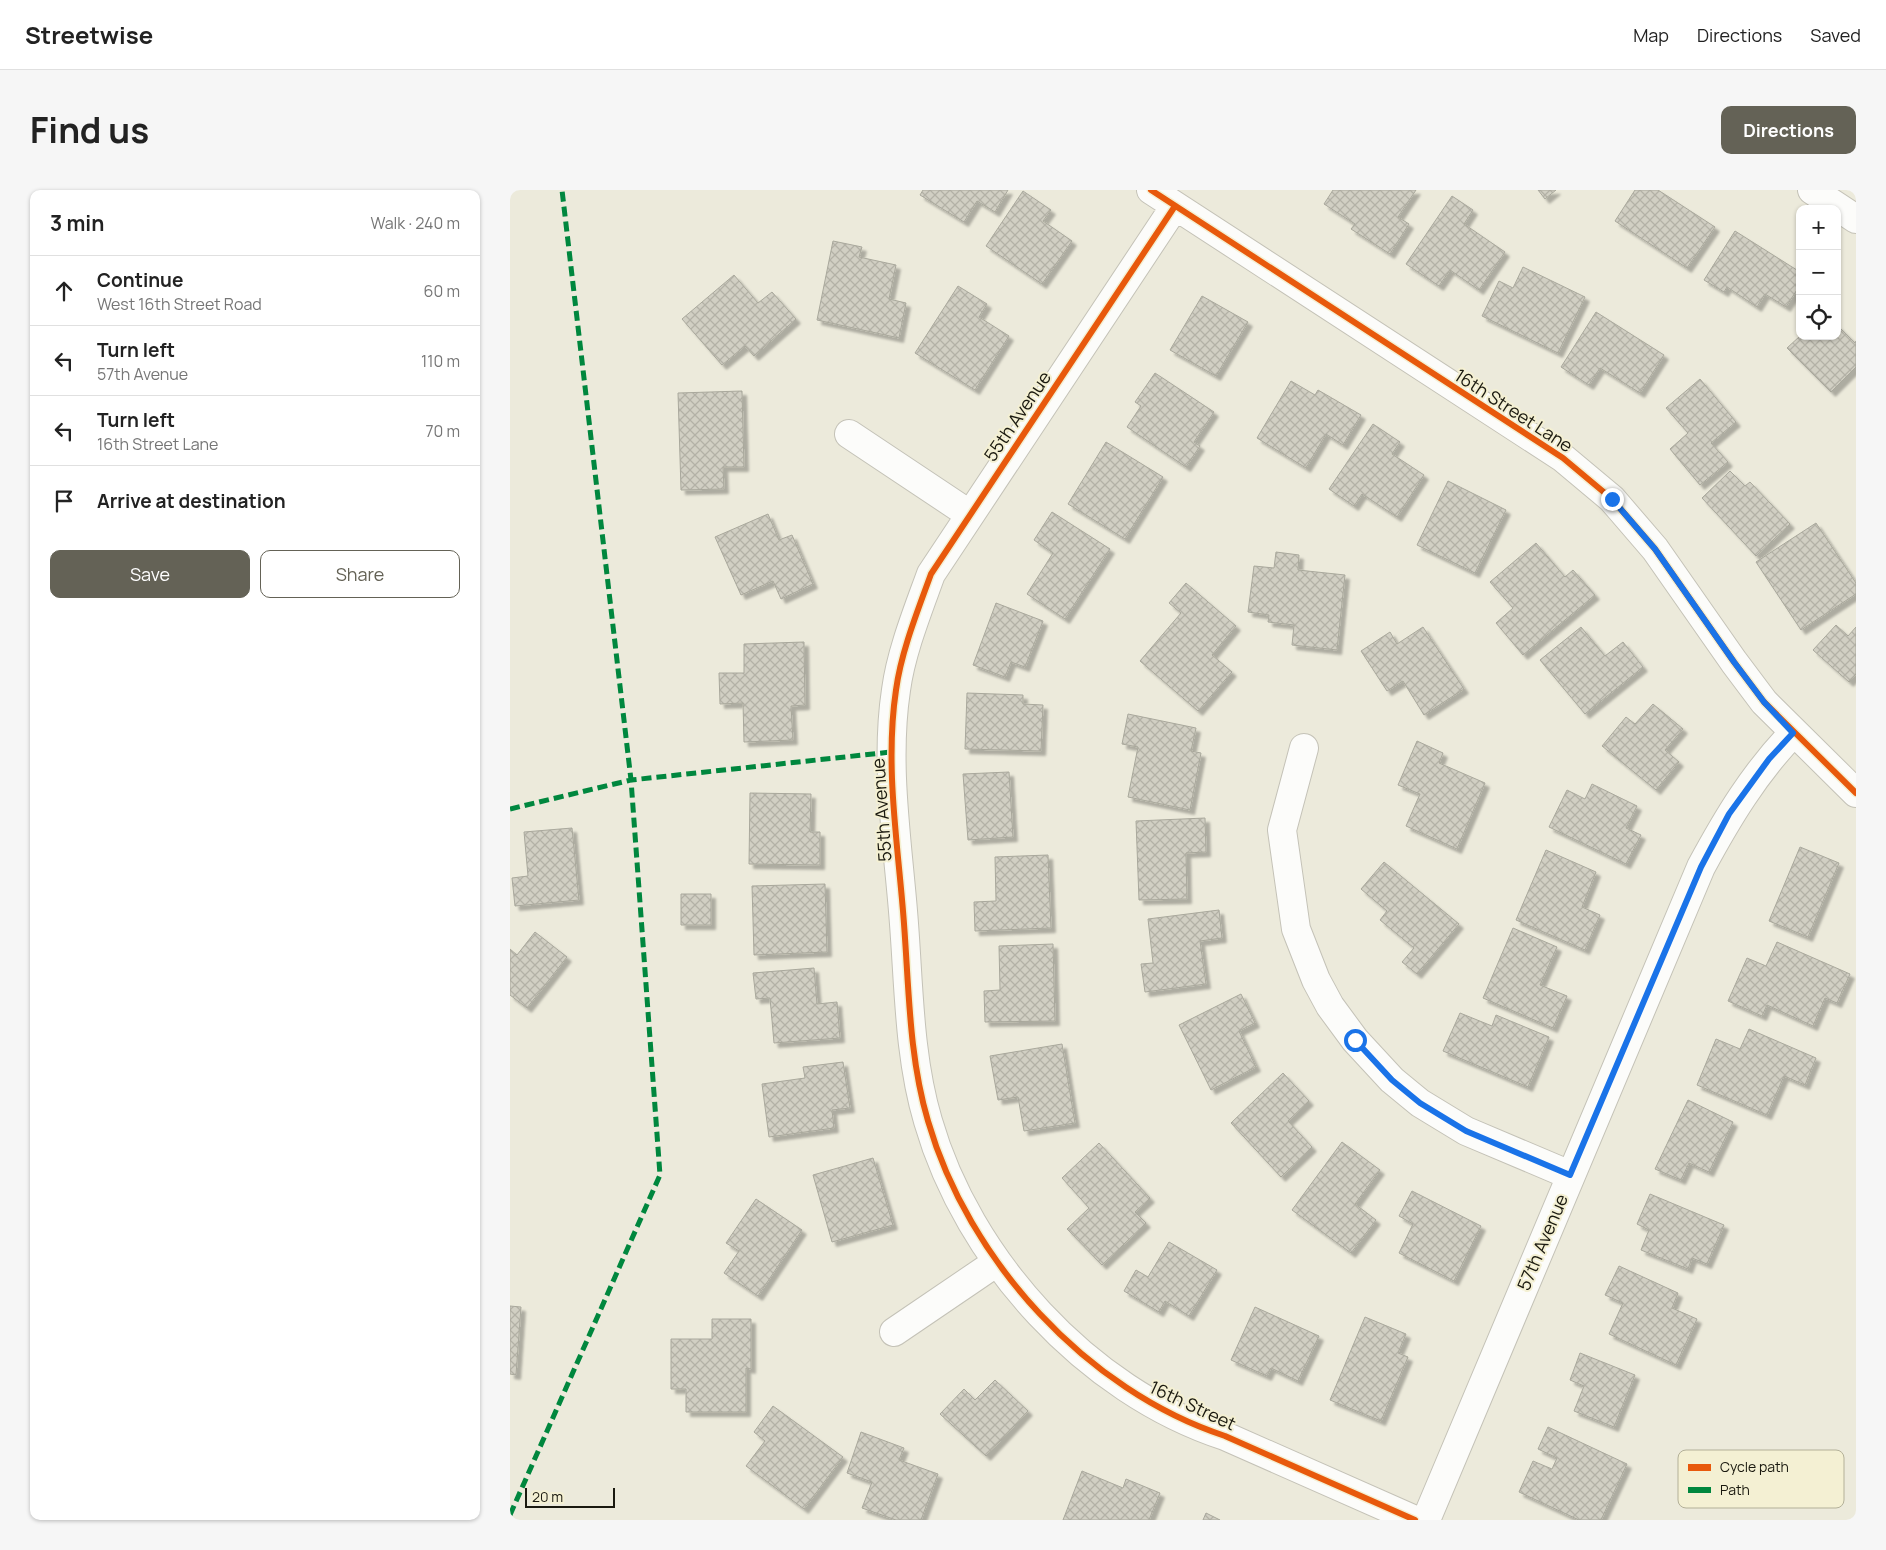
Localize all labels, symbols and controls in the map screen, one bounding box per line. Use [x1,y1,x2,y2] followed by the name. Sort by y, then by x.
[25,18,153,51] text: Streetwise
[1633,23,1669,47] text: Map
[1697,23,1782,47] text: Directions
[1810,23,1861,47] text: Saved
[30,106,149,154] text: Find us
[1721,106,1856,154] button: Directions
[1796,205,1841,340] map controls
[1796,205,1841,250] button: +
[50,209,104,237] text: 3 min
[370,212,460,234] text: Walk · 240 m
[1796,250,1841,295] button: −
[97,267,183,293] text: Continue
[50,277,78,305] icon: ahead
[424,280,460,302] text: 60 m
[97,293,262,315] text: West 16th Street Road
[1796,295,1841,340] button: locate
[97,337,175,363] text: Turn left
[50,347,78,375] icon: left
[421,350,460,372] text: 110 m
[97,363,188,385] text: 57th Avenue
[1450,363,1578,457] street label: 16th Street Lane
[978,366,1056,466] street label: 55th Avenue
[97,407,175,433] text: Turn left
[50,417,78,445] icon: left
[425,420,460,442] text: 70 m
[97,433,218,455] text: 16th Street Lane
[50,487,78,515] icon: arrive
[97,488,286,514] text: Arrive at destination
[1601,488,1624,511] route end
[50,550,250,598] button: Save
[260,550,460,598] button: Share
[865,757,897,863] street label: 55th Avenue
[1344,1029,1367,1052] route start
[1511,1190,1573,1294] street label: 57th Avenue
[1146,1375,1240,1435] street label: 16th Street
[1678,1450,1844,1508] legend
[1720,1457,1789,1476] text: Cycle path
[1720,1480,1750,1499] text: Path
[525,1485,615,1508] scale bar
[532,1487,563,1506] text: 20 m

